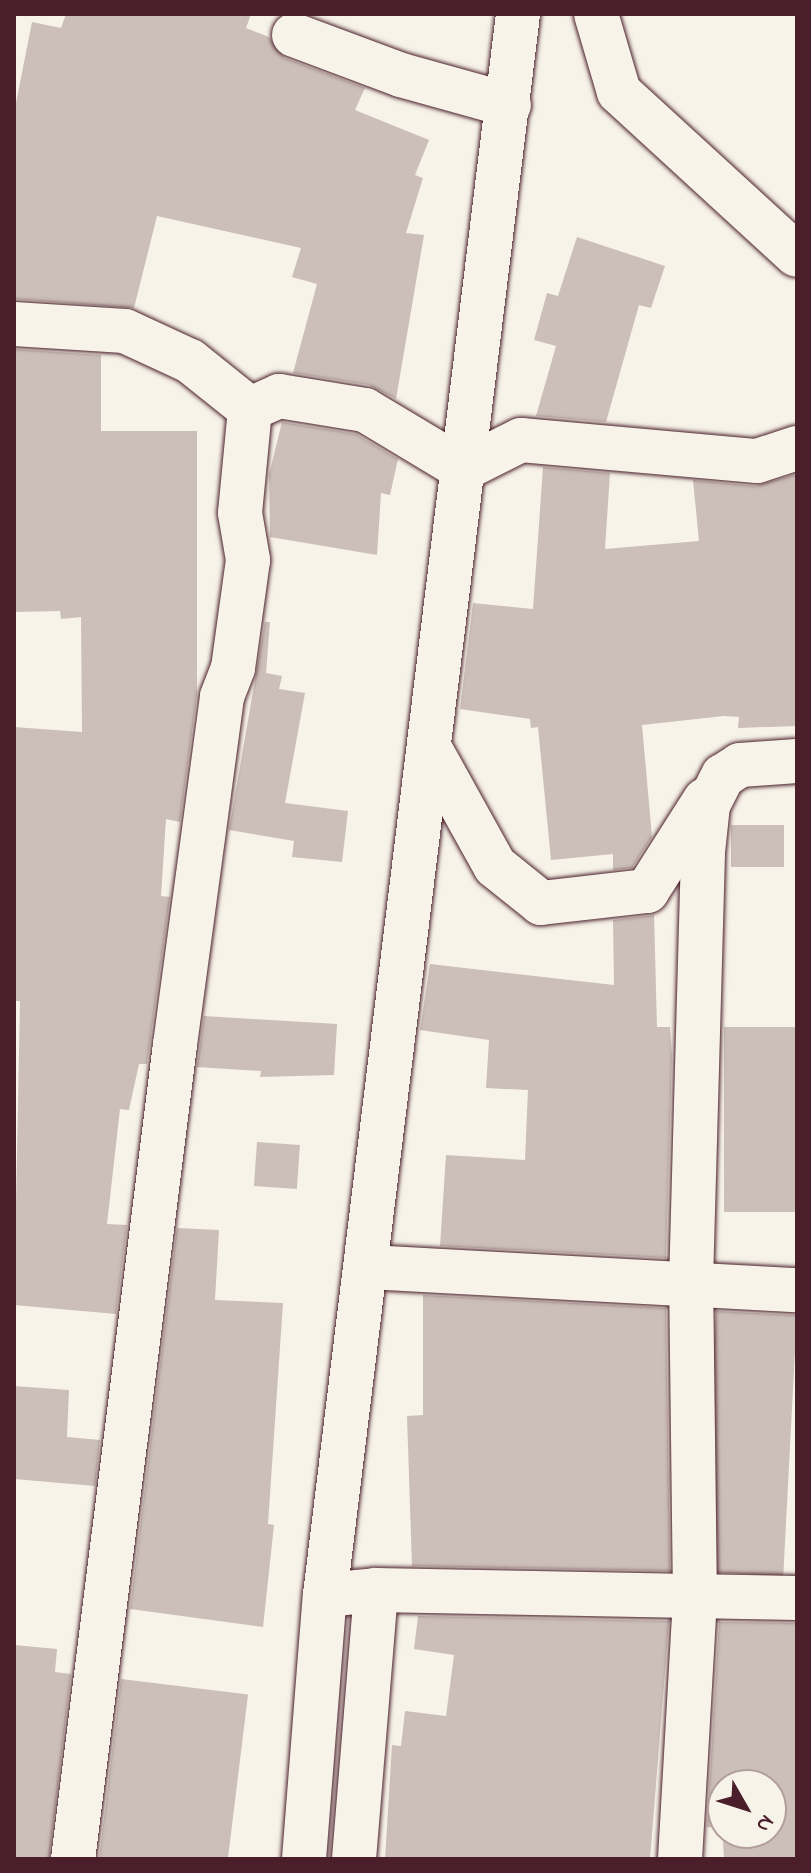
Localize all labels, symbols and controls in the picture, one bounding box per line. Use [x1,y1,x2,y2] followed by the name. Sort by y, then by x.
[707,1769,787,1849] north arrow
[747,1807,781,1839] text: N

